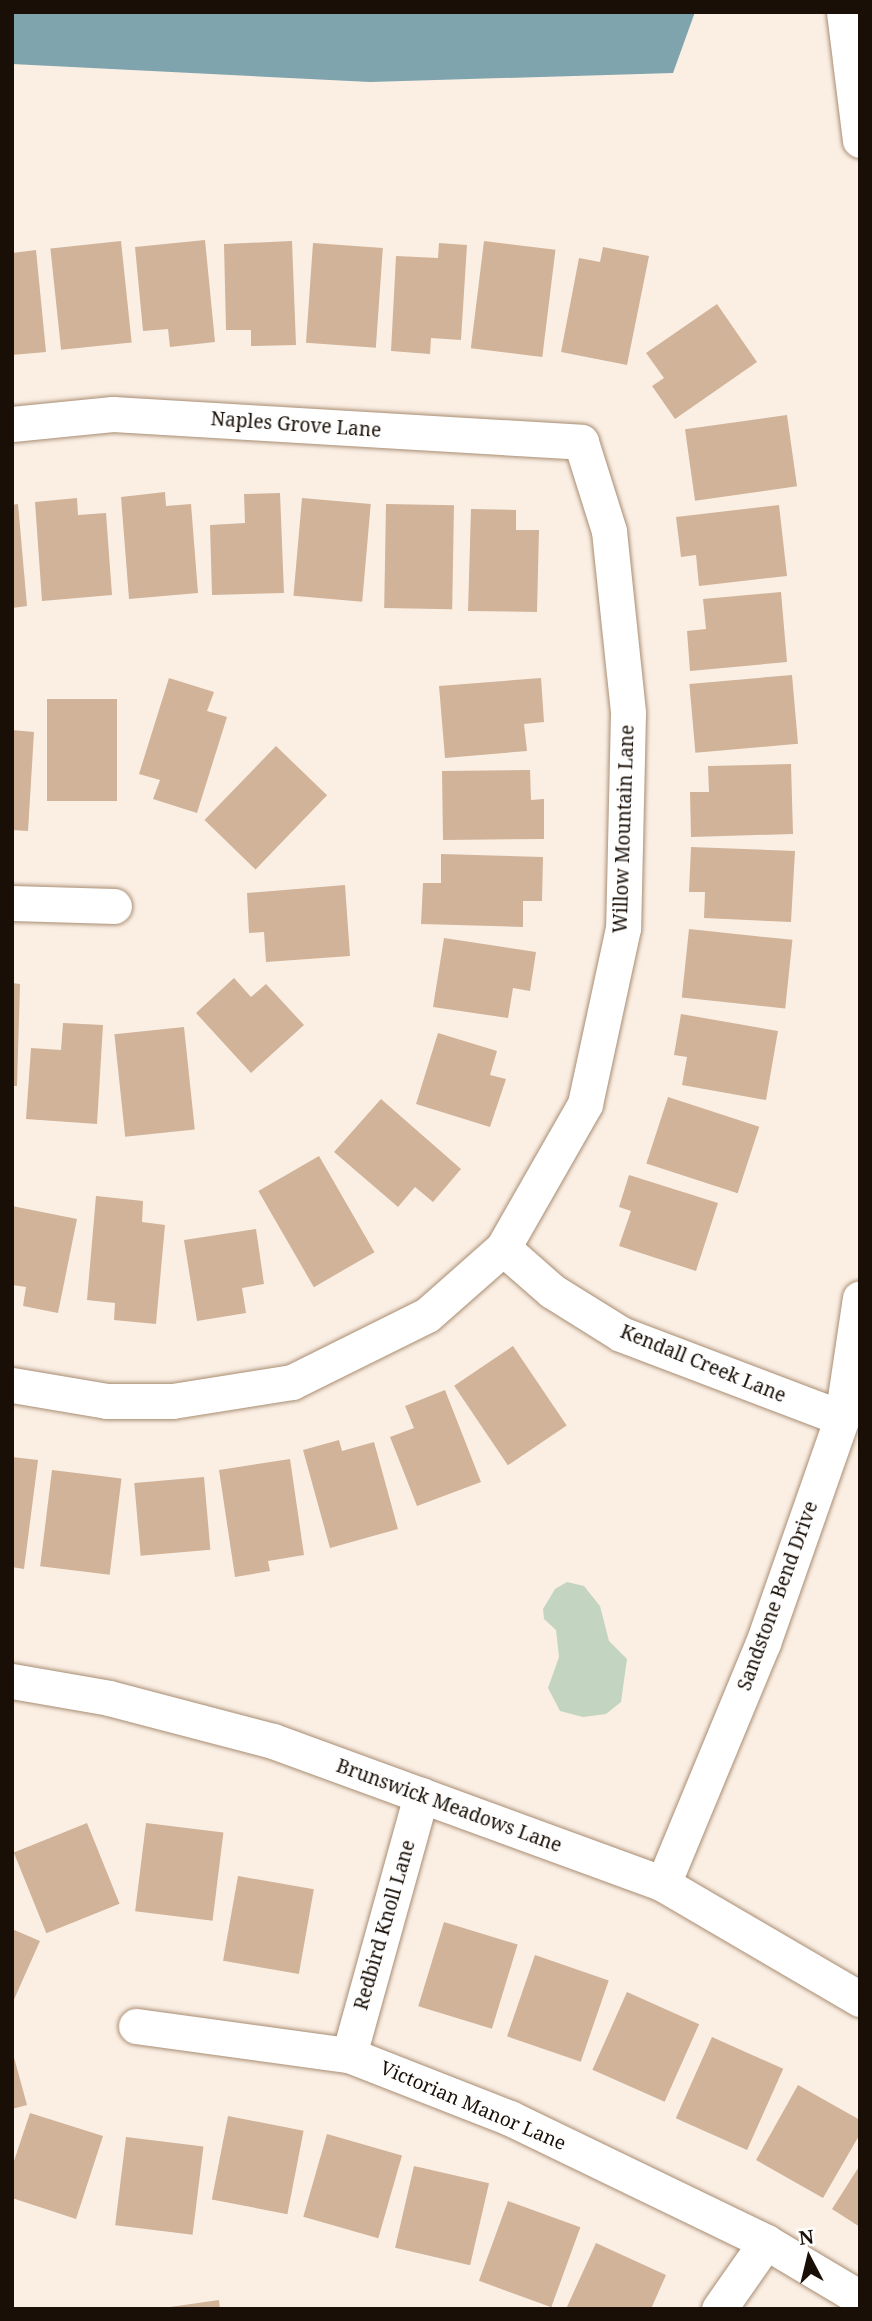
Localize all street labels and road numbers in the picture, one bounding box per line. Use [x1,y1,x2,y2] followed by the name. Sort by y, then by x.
[210,408,382,442] street label: Naples Grove Lane
[609,724,639,934] street label: Willow Mountain Lane
[617,1320,789,1408] street label: Kendall Creek Lane
[733,1498,823,1694] street label: Sandstone Bend Drive
[333,1755,565,1857] street label: Brunswick Meadows Lane
[350,1837,420,2013] street label: Redbird Knoll Lane
[377,2057,569,2155] street label: Victorian Manor Lane

